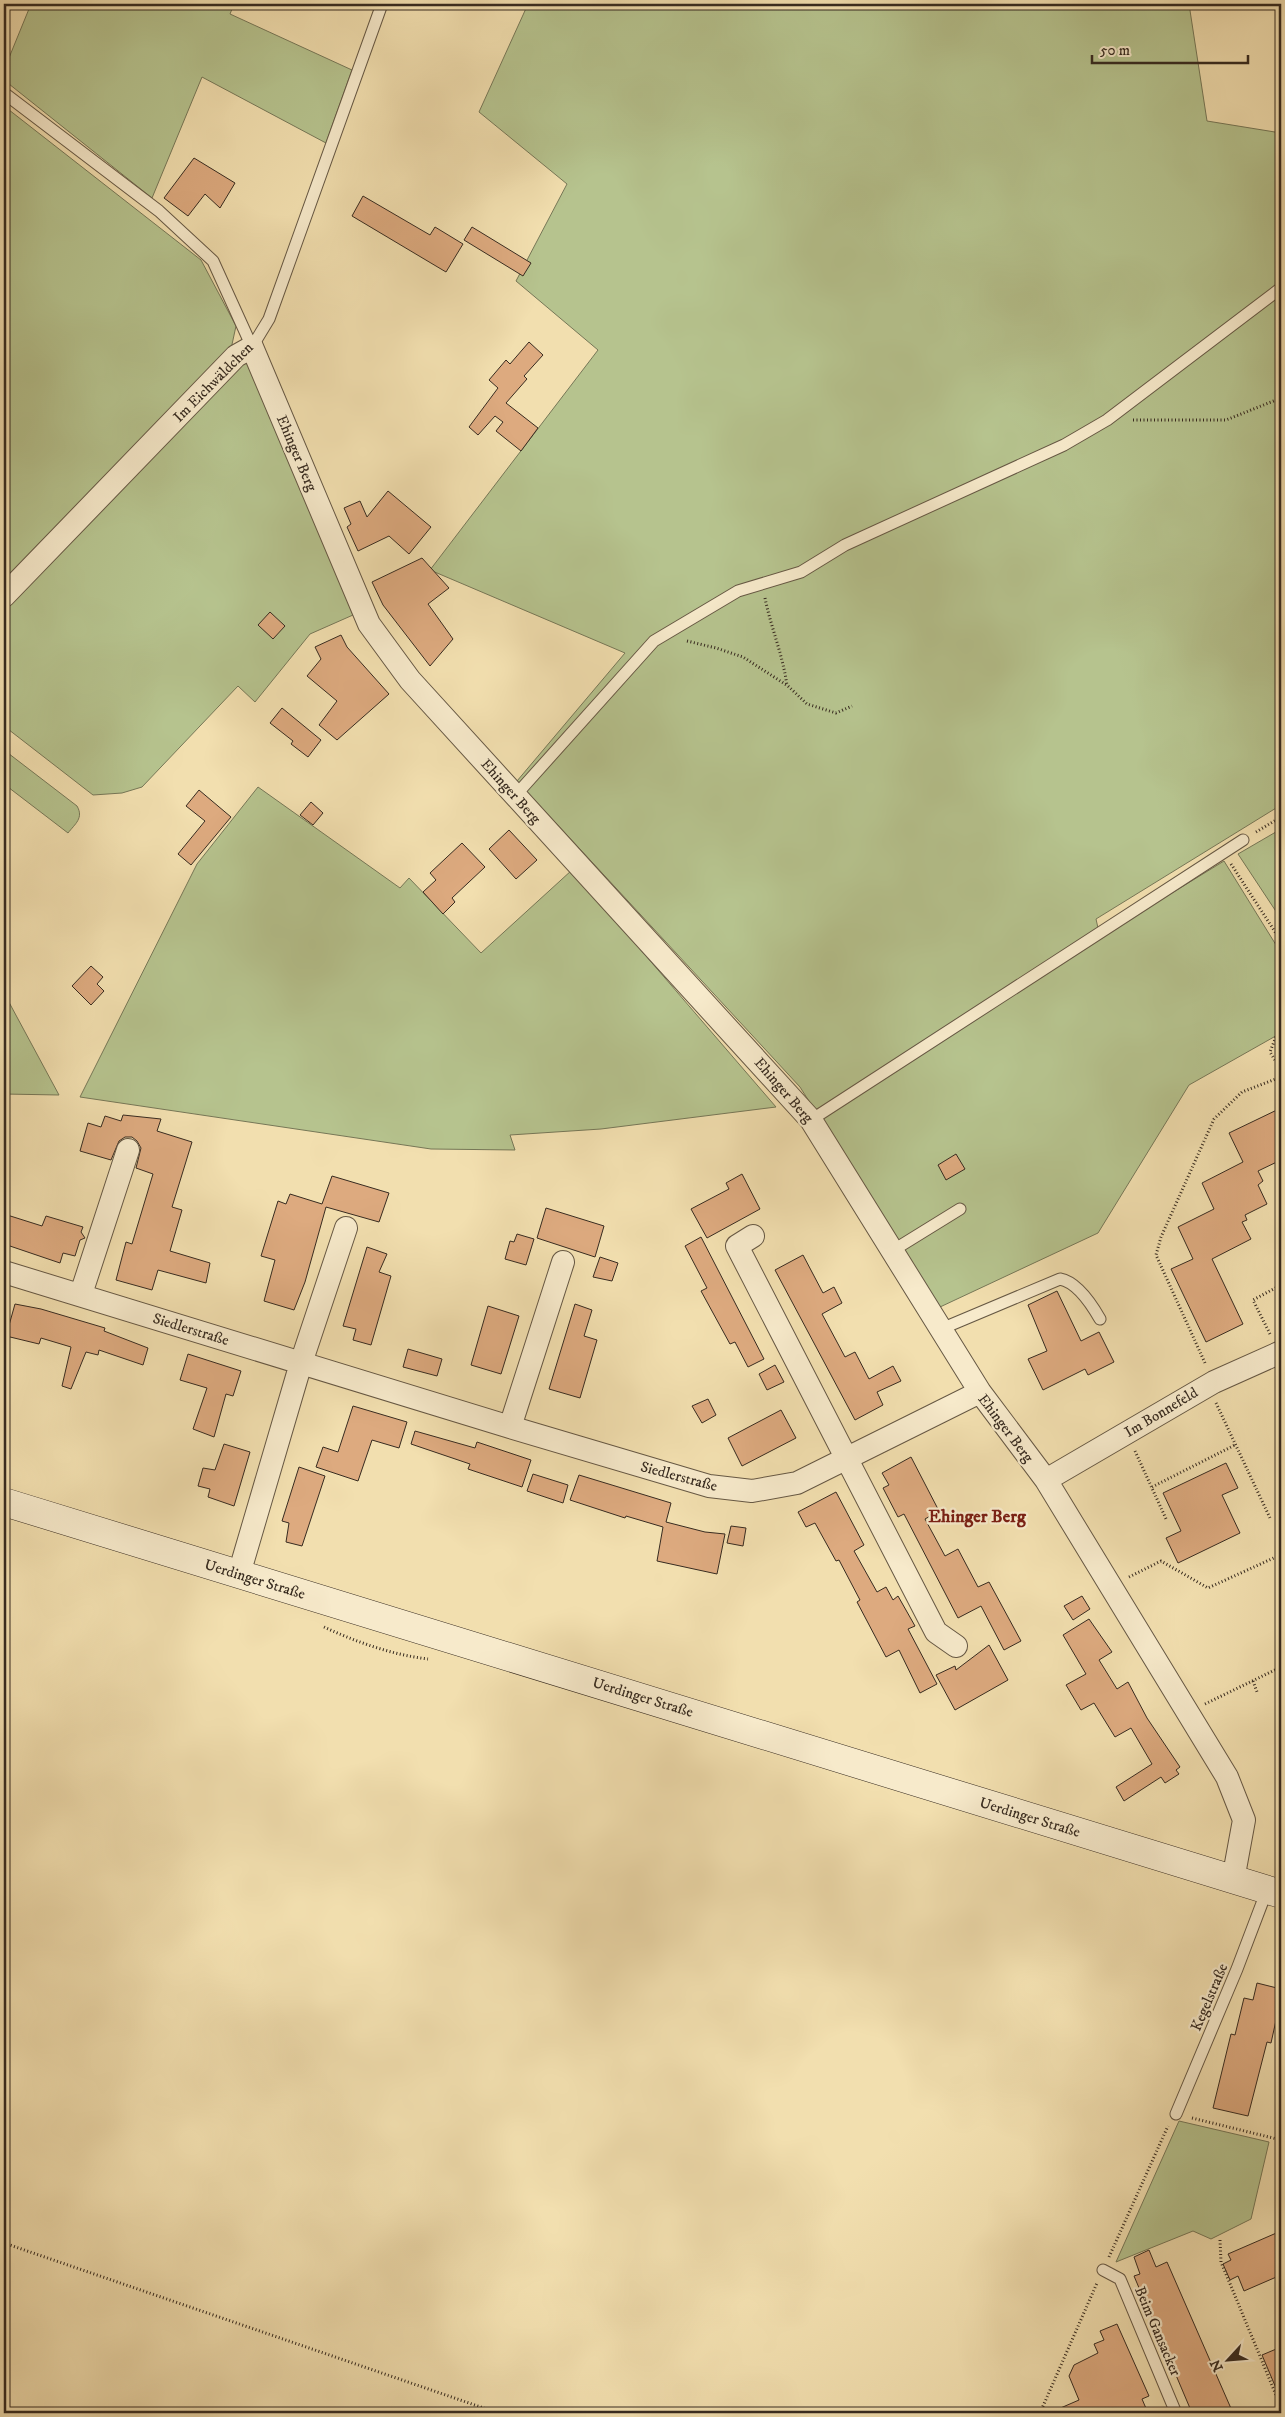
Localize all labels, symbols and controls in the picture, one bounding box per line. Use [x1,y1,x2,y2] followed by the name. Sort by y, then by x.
[1092,32,1249,64] scale bar
[1100,41,1130,60] text: 50 m
[169,338,258,426] street label: Im Eichwäldchen
[272,412,321,495] street label: Ehinger Berg
[476,755,545,828] street label: Ehinger Berg
[750,1053,818,1128] street label: Ehinger Berg
[150,1309,231,1350] street label: Siedlerstraße
[1121,1383,1202,1442] street label: Im Bonnefeld
[974,1390,1038,1467] street label: Ehinger Berg
[638,1457,719,1496] street label: Siedlerstraße
[928,1506,1027,1528] district label: Ehinger Berg
[202,1555,308,1604] street label: Uerdinger Straße
[590,1673,696,1722] street label: Uerdinger Straße
[977,1793,1083,1842] street label: Uerdinger Straße
[1187,1961,1232,2034] street label: Kegelstraße
[1130,2283,1185,2379] street label: Beim Gansacker
[1202,2334,1252,2384] north arrow
[1206,2356,1228,2374] text: N

